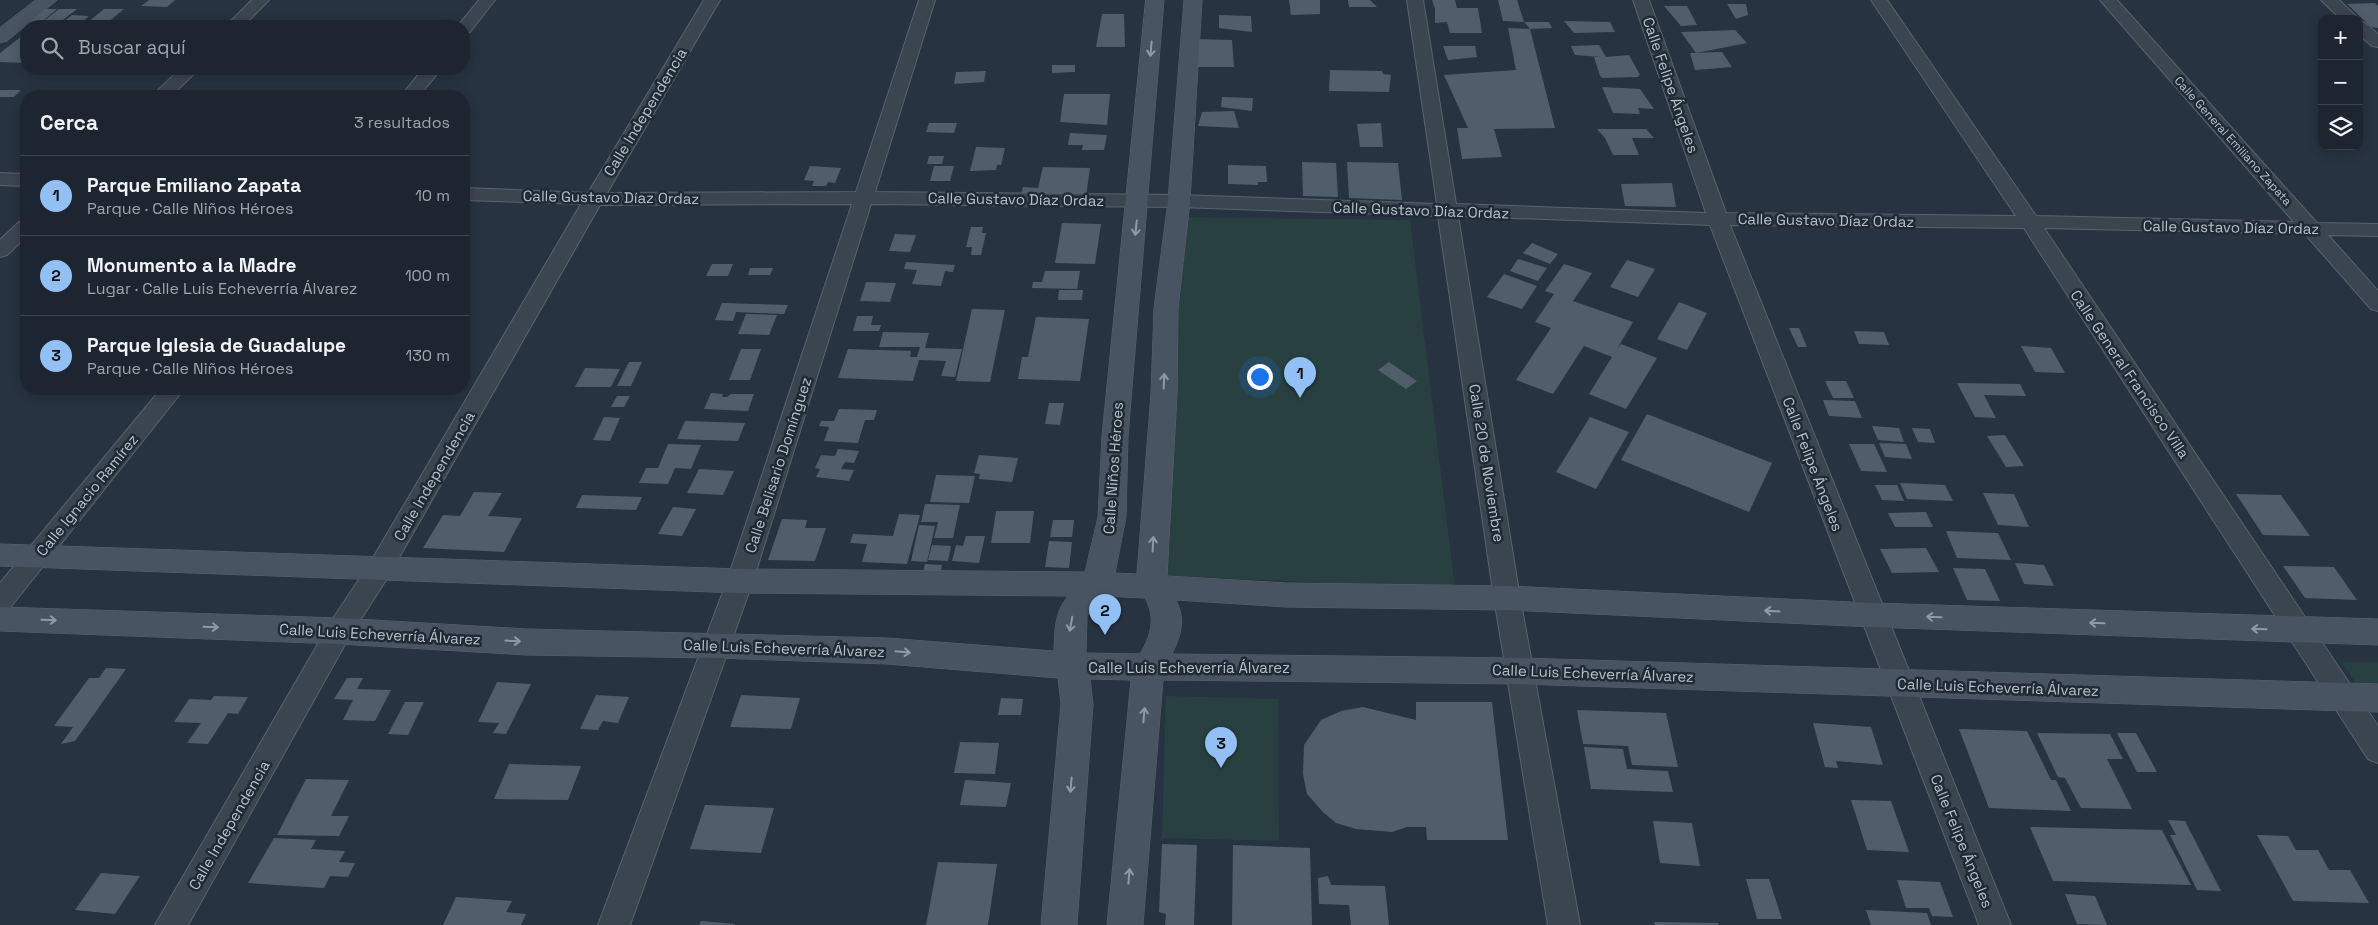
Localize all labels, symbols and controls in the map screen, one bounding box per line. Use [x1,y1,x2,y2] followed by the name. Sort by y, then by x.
[1639,15,1703,155] street label: Calle Felipe Ángeles
[2318,15,2363,150] map controls
[2318,15,2363,60] button: +
[20,20,470,75] search box
[38,34,66,62] icon: search
[78,35,186,60] text: Buscar aquí
[1146,40,1156,56] one-way arrow
[599,44,691,180] street label: Calle Independencia
[2318,60,2363,105] button: −
[2171,73,2295,209] street label: Calle General Emiliano Zapata
[2318,105,2363,150] button: layers
[40,109,98,136] text: Cerca
[354,112,450,133] text: 3 resultados
[87,173,301,198] text: Parque Emiliano Zapata
[52,185,60,206] text: 1
[415,185,450,206] text: 10 m
[523,186,699,208] street label: Calle Gustavo Díaz Ordaz
[928,188,1104,210] street label: Calle Gustavo Díaz Ordaz
[1332,197,1510,223] street label: Calle Gustavo Díaz Ordaz
[87,198,293,219] text: Parque · Calle Niños Héroes
[1738,209,1914,231] street label: Calle Gustavo Díaz Ordaz
[2143,216,2319,238] street label: Calle Gustavo Díaz Ordaz
[1131,220,1140,236] one-way arrow
[87,253,297,278] text: Monumento a la Madre
[51,265,61,286] text: 2
[405,265,450,286] text: 100 m
[87,278,357,299] text: Lugar · Calle Luis Echeverría Álvarez
[2066,286,2194,462] street label: Calle General Francisco Villa
[87,333,346,358] text: Parque Iglesia de Guadalupe
[51,345,61,366] text: 3
[406,345,450,366] text: 130 m
[1284,357,1316,398] pin: 1
[87,358,293,379] text: Parque · Calle Niños Héroes
[1247,364,1273,390] your location
[1159,374,1169,390] one-way arrow
[741,375,815,555] street label: Calle Belisario Domínguez
[1465,383,1509,543] street label: Calle 20 de Noviembre
[1779,394,1847,534] street label: Calle Felipe Ángeles
[1099,401,1127,535] street label: Calle Niños Héroes
[389,408,479,544] street label: Calle Independencia
[32,430,142,560] street label: Calle Ignacio Ramírez
[1148,536,1158,552] one-way arrow
[1089,594,1121,635] pin: 2
[1764,606,1780,615] one-way arrow
[1927,613,1943,622] one-way arrow
[40,616,56,625] one-way arrow
[1065,616,1075,632] one-way arrow
[2089,618,2106,628] one-way arrow
[279,619,481,649] street label: Calle Luis Echeverría Álvarez
[203,622,219,631] one-way arrow
[2252,624,2268,634] one-way arrow
[683,635,885,661] street label: Calle Luis Echeverría Álvarez
[505,637,521,646] one-way arrow
[895,648,911,657] one-way arrow
[1088,658,1290,677] street label: Calle Luis Echeverría Álvarez
[1492,660,1694,686] street label: Calle Luis Echeverría Álvarez
[1897,674,2099,700] street label: Calle Luis Echeverría Álvarez
[1139,707,1148,723] one-way arrow
[1205,727,1237,768] pin: 3
[184,757,274,893] street label: Calle Independencia
[1927,771,1998,911] street label: Calle Felipe Ángeles
[1066,777,1075,793] one-way arrow
[1124,869,1134,885] one-way arrow

